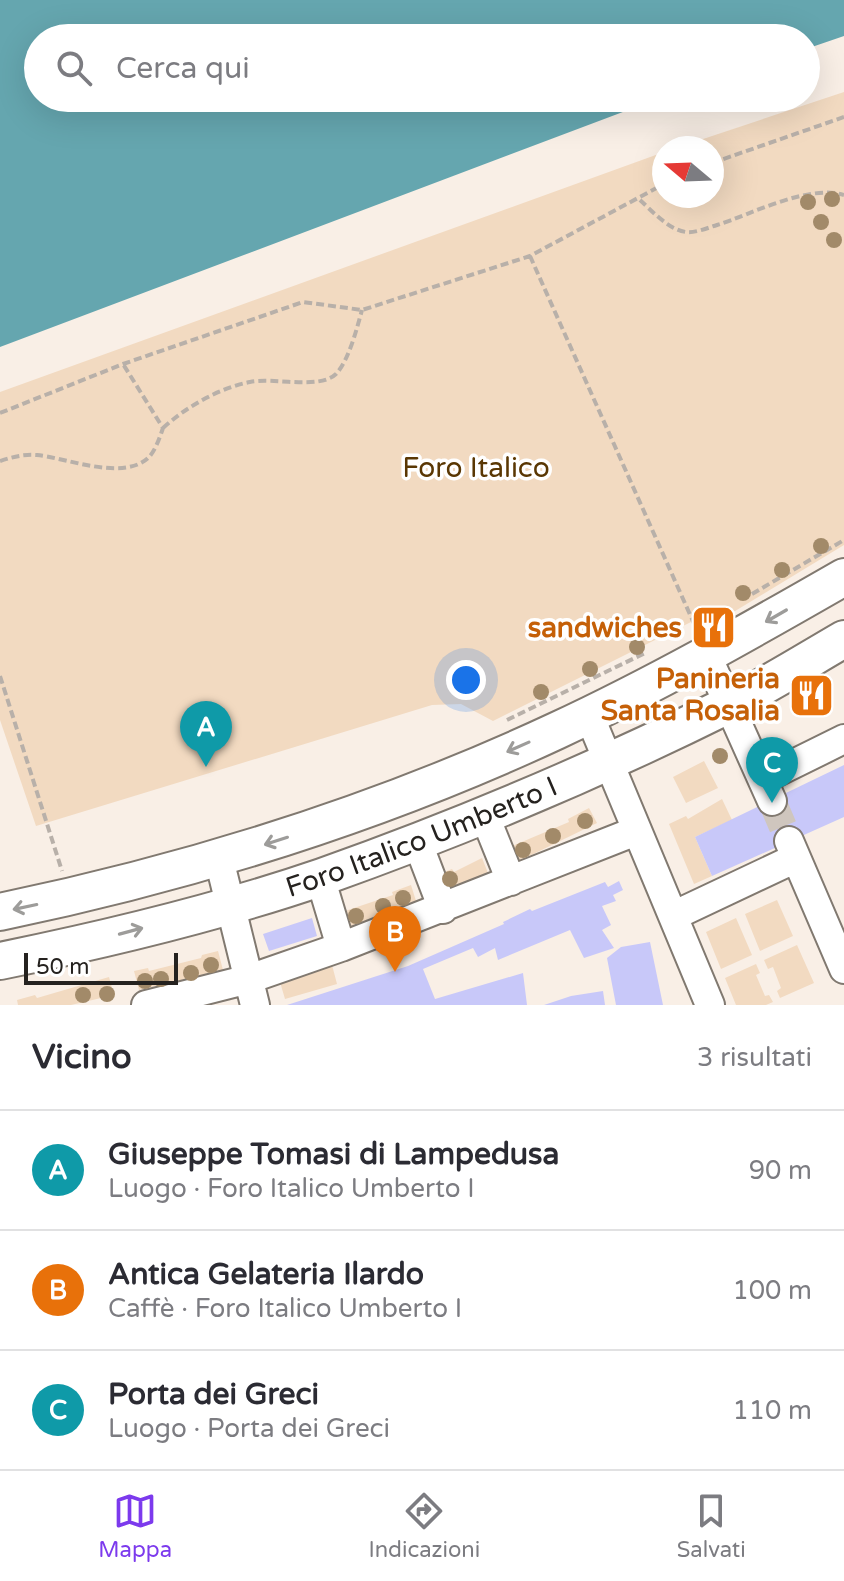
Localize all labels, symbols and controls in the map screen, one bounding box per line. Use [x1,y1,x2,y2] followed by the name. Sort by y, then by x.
[24,24,820,112] search box
[52,46,96,90] icon: search
[116,50,250,87] text: Cerca qui
[652,136,724,208] north arrow
[402,451,550,485] park label: Foro Italico
[689,604,737,652] restaurant icon: sandwiches
[765,609,789,624] one-way arrow
[528,611,682,645] place label: sandwiches
[446,660,486,700] your location
[601,662,780,728] place label: Panineria Santa Rosalia
[787,671,835,719] restaurant icon: Panineria Santa Rosalia
[180,701,232,767] pin: A
[746,737,798,803] pin: C
[507,741,531,756] one-way arrow
[281,769,562,905] street label: Foro Italico Umberto I
[263,834,288,849] one-way arrow
[12,900,38,915] one-way arrow
[369,906,421,972] pin: B
[117,923,143,938] one-way arrow
[24,949,178,985] scale bar
[36,954,90,980] text: 50 m
[32,1037,132,1078] text: Vicino
[697,1042,812,1073] text: 3 risultati
[108,1136,559,1173] text: Giuseppe Tomasi di Lampedusa
[48,1155,68,1186] text: A
[749,1155,812,1186] text: 90 m
[108,1173,475,1204] text: Luogo · Foro Italico Umberto I
[108,1256,424,1293] text: Antica Gelateria Ilardo
[49,1275,67,1306] text: B
[732,1275,812,1306] text: 100 m
[108,1293,462,1324] text: Caffè · Foro Italico Umberto I
[108,1376,319,1413] text: Porta dei Greci
[49,1395,67,1426] text: C
[732,1395,812,1426] text: 110 m
[108,1413,390,1444] text: Luogo · Porta dei Greci
[98,1489,172,1563] tab: Mappa
[369,1489,480,1563] tab: Indicazioni
[677,1489,746,1563] tab: Salvati

